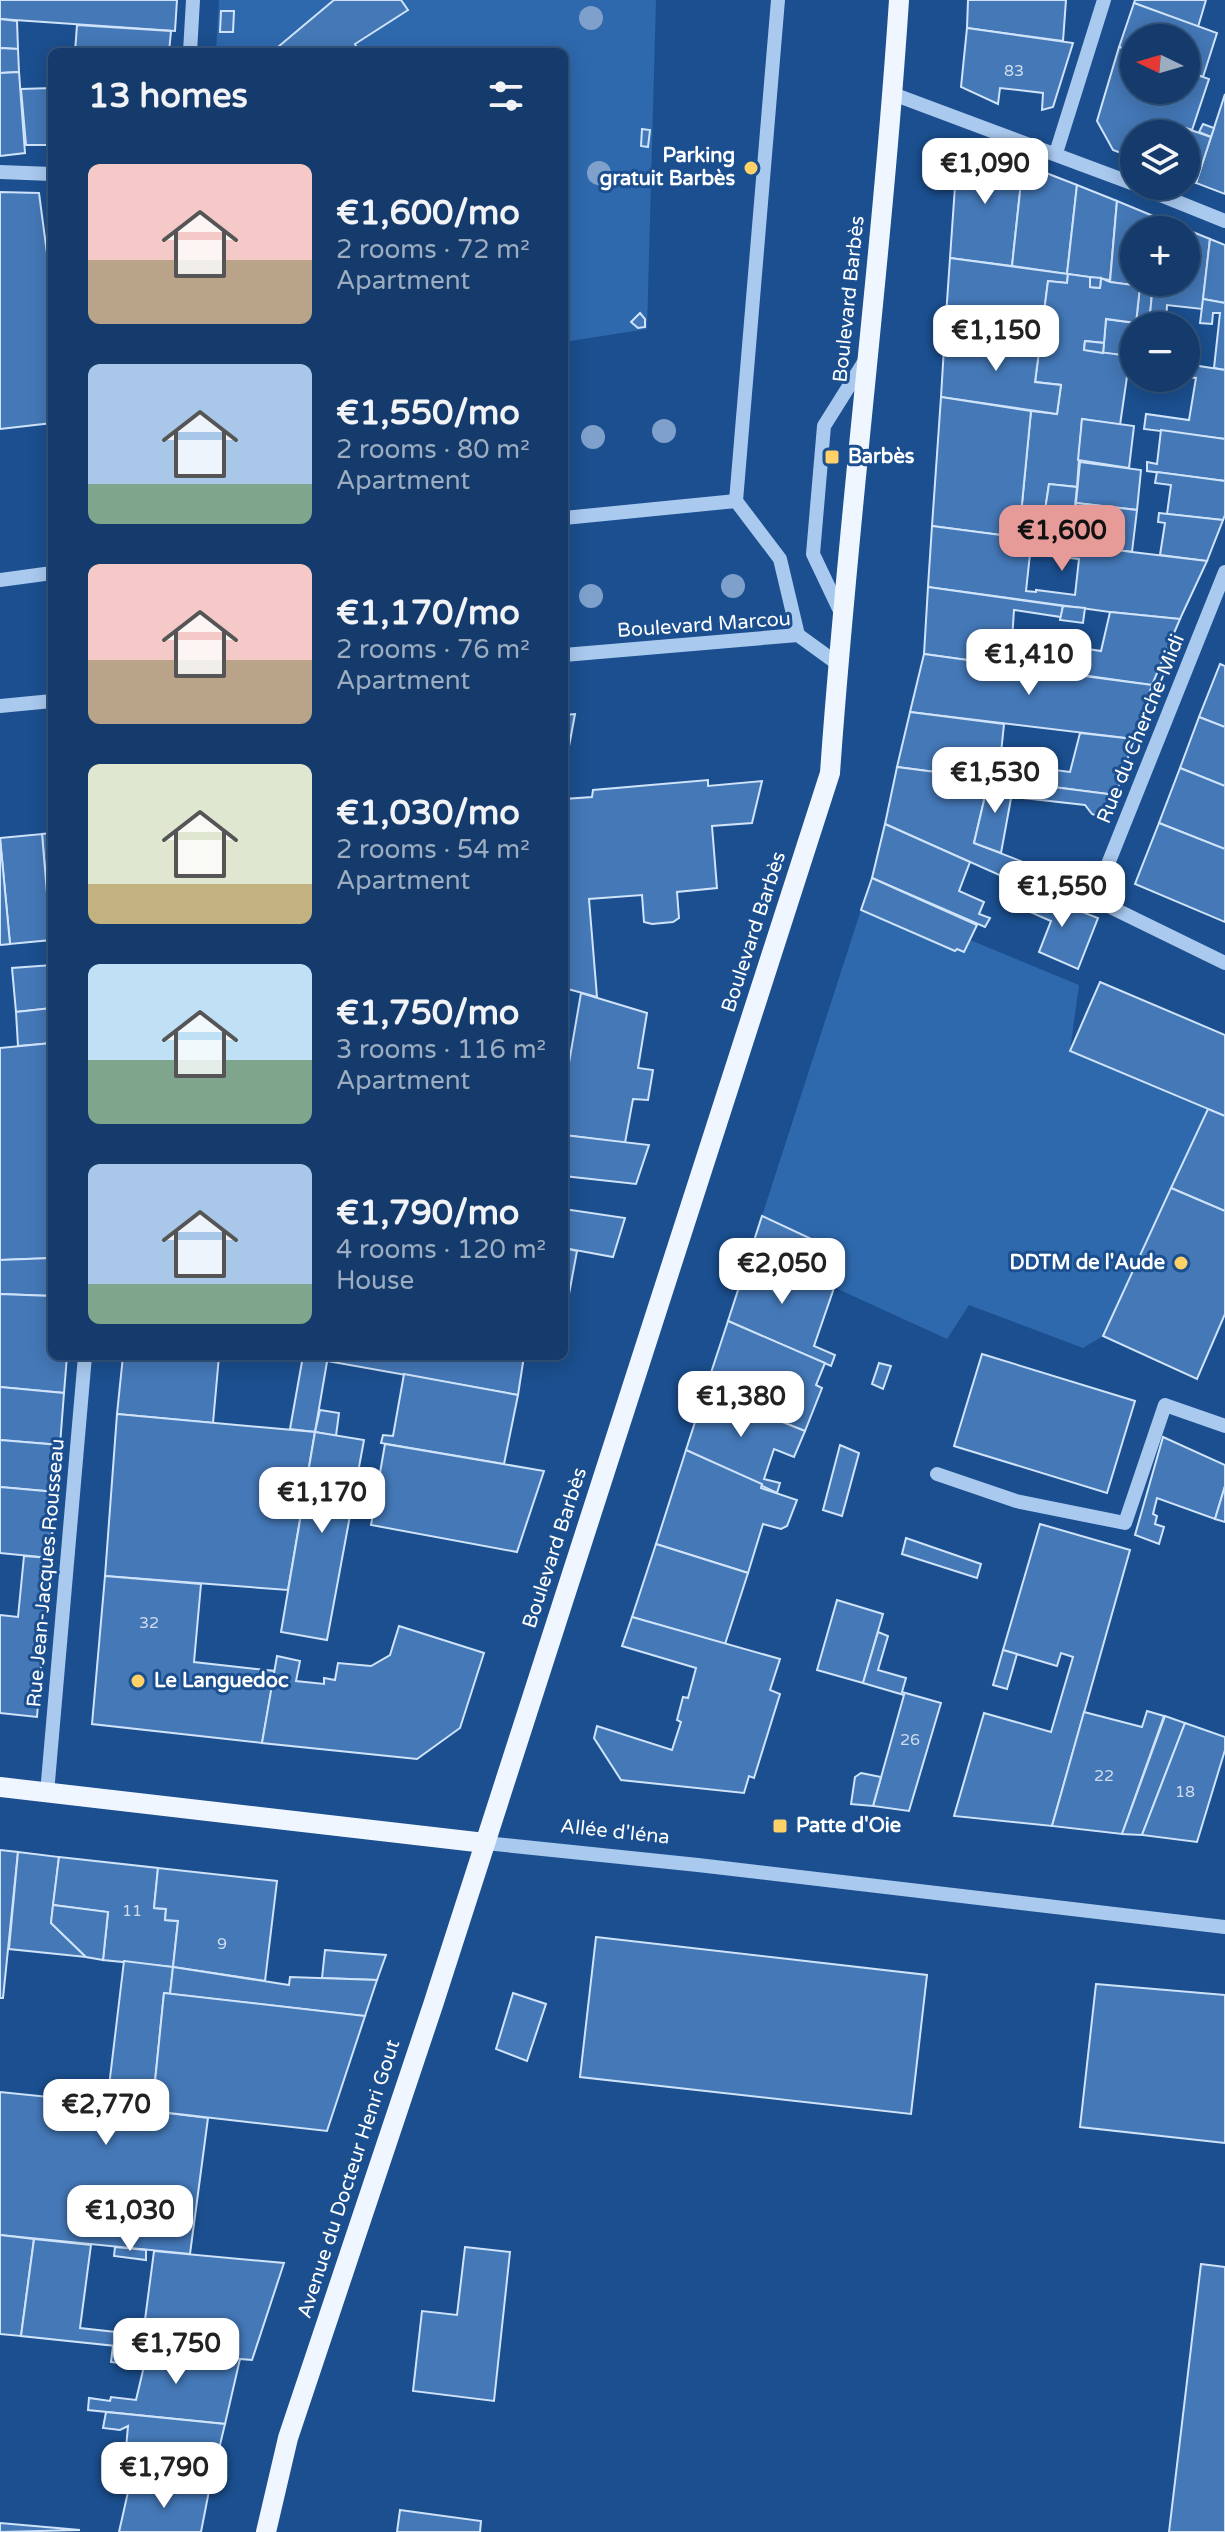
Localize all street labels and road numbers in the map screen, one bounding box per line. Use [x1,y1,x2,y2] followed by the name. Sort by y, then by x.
[828,214,870,384] street label: Boulevard Barbès
[616,607,792,643] street label: Boulevard Marcou
[1092,631,1190,827] street label: Rue du Cherche-Midi
[717,849,791,1015] street label: Boulevard Barbès
[22,1438,70,1708] street label: Rue Jean-Jacques Rousseau
[518,1465,592,1631] street label: Boulevard Barbès
[559,1814,671,1850] street label: Allée d'Iéna
[293,2036,406,2321] street label: Avenue du Docteur Henri Gout

